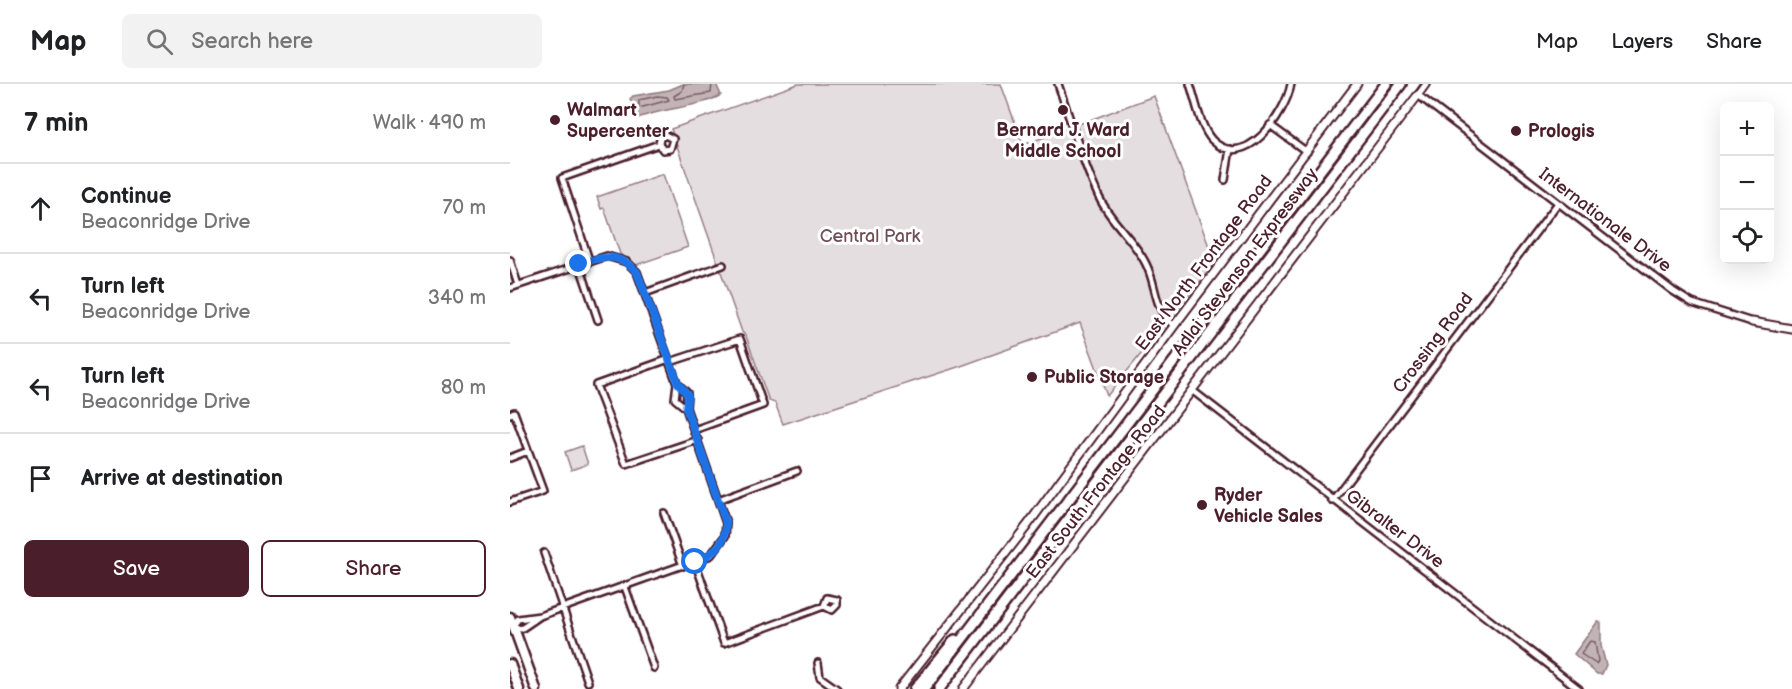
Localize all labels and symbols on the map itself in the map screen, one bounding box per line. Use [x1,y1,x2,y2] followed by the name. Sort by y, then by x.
[567,100,670,142] place label: Walmart Supercenter
[1056,103,1070,117] marker: Bernard J. Ward Middle School
[548,113,562,127] marker: Walmart Supercenter
[996,120,1130,162] place label: Bernard J. Ward Middle School
[1528,121,1595,142] place label: Prologis
[1509,124,1523,138] marker: Prologis
[1168,163,1323,360] street label: Adlai Stevenson Expressway
[1535,163,1676,277] street label: Internationale Drive
[1131,171,1277,355] street label: East North Frontage Road
[820,226,920,247] park label: Central Park
[565,250,591,276] route end
[1388,289,1478,397] street label: Crossing Road
[1044,367,1164,388] place label: Public Storage
[1025,370,1039,384] marker: Public Storage
[1022,401,1170,583] street label: East South Frontage Road
[1214,485,1323,527] place label: Ryder Vehicle Sales
[1342,485,1449,573] street label: Gibralter Drive
[1195,498,1209,512] marker: Ryder Vehicle Sales
[681,548,707,574] route start

